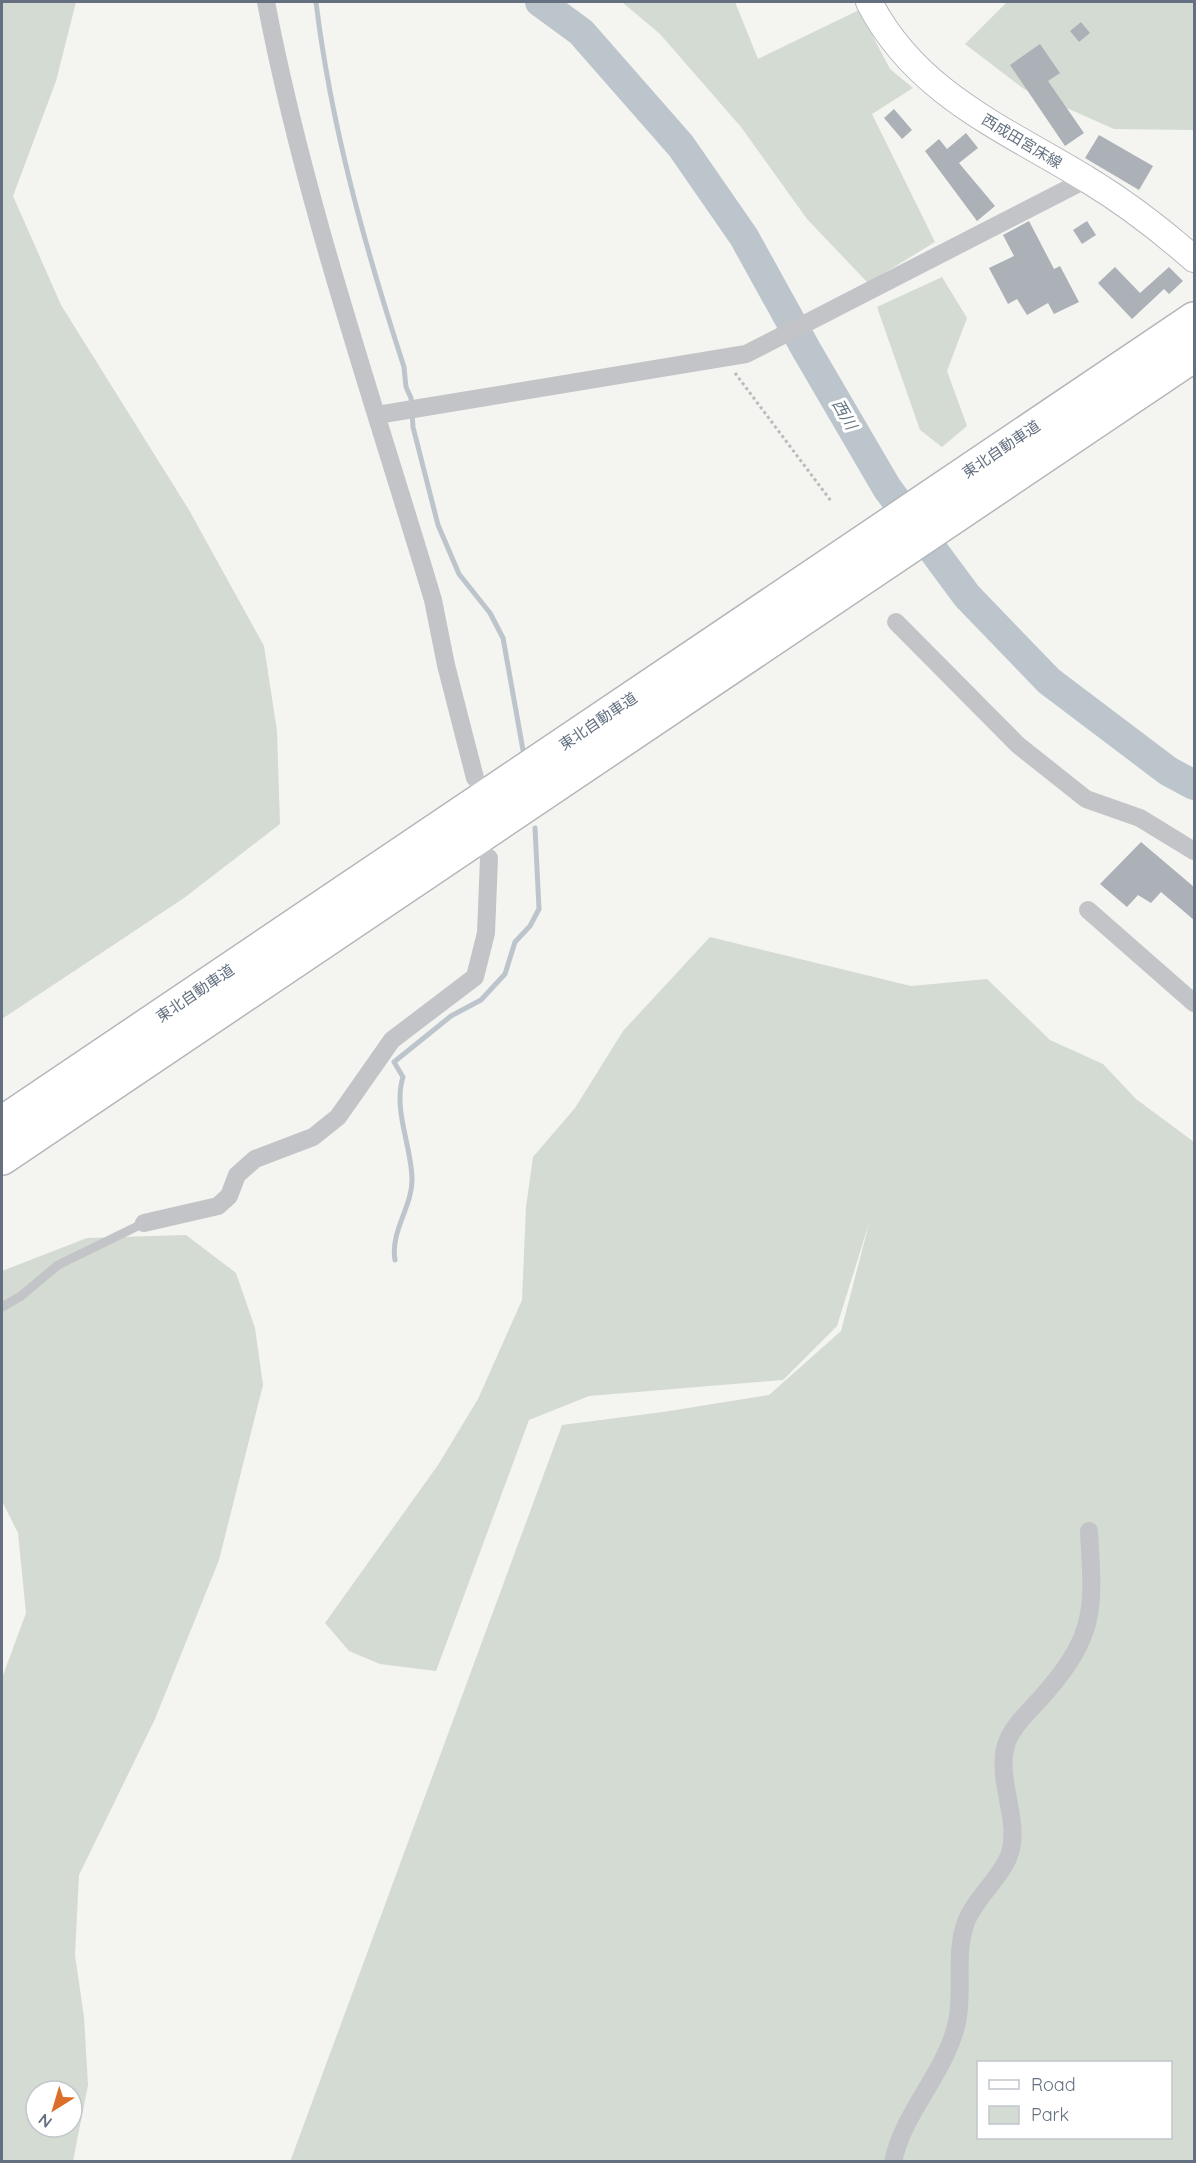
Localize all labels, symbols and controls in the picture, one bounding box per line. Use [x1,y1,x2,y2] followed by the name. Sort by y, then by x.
[979,110,1065,172] street label: 西成田宮床線
[828,395,863,435] water label: 西川
[958,416,1044,482] street label: 東北自動車道
[555,688,641,754] street label: 東北自動車道
[152,960,238,1026] street label: 東北自動車道
[977,2061,1172,2139] legend
[1031,2073,1076,2096] text: Road
[24,2079,84,2139] north arrow
[1031,2103,1069,2126] text: Park
[34,2109,56,2133] text: N

